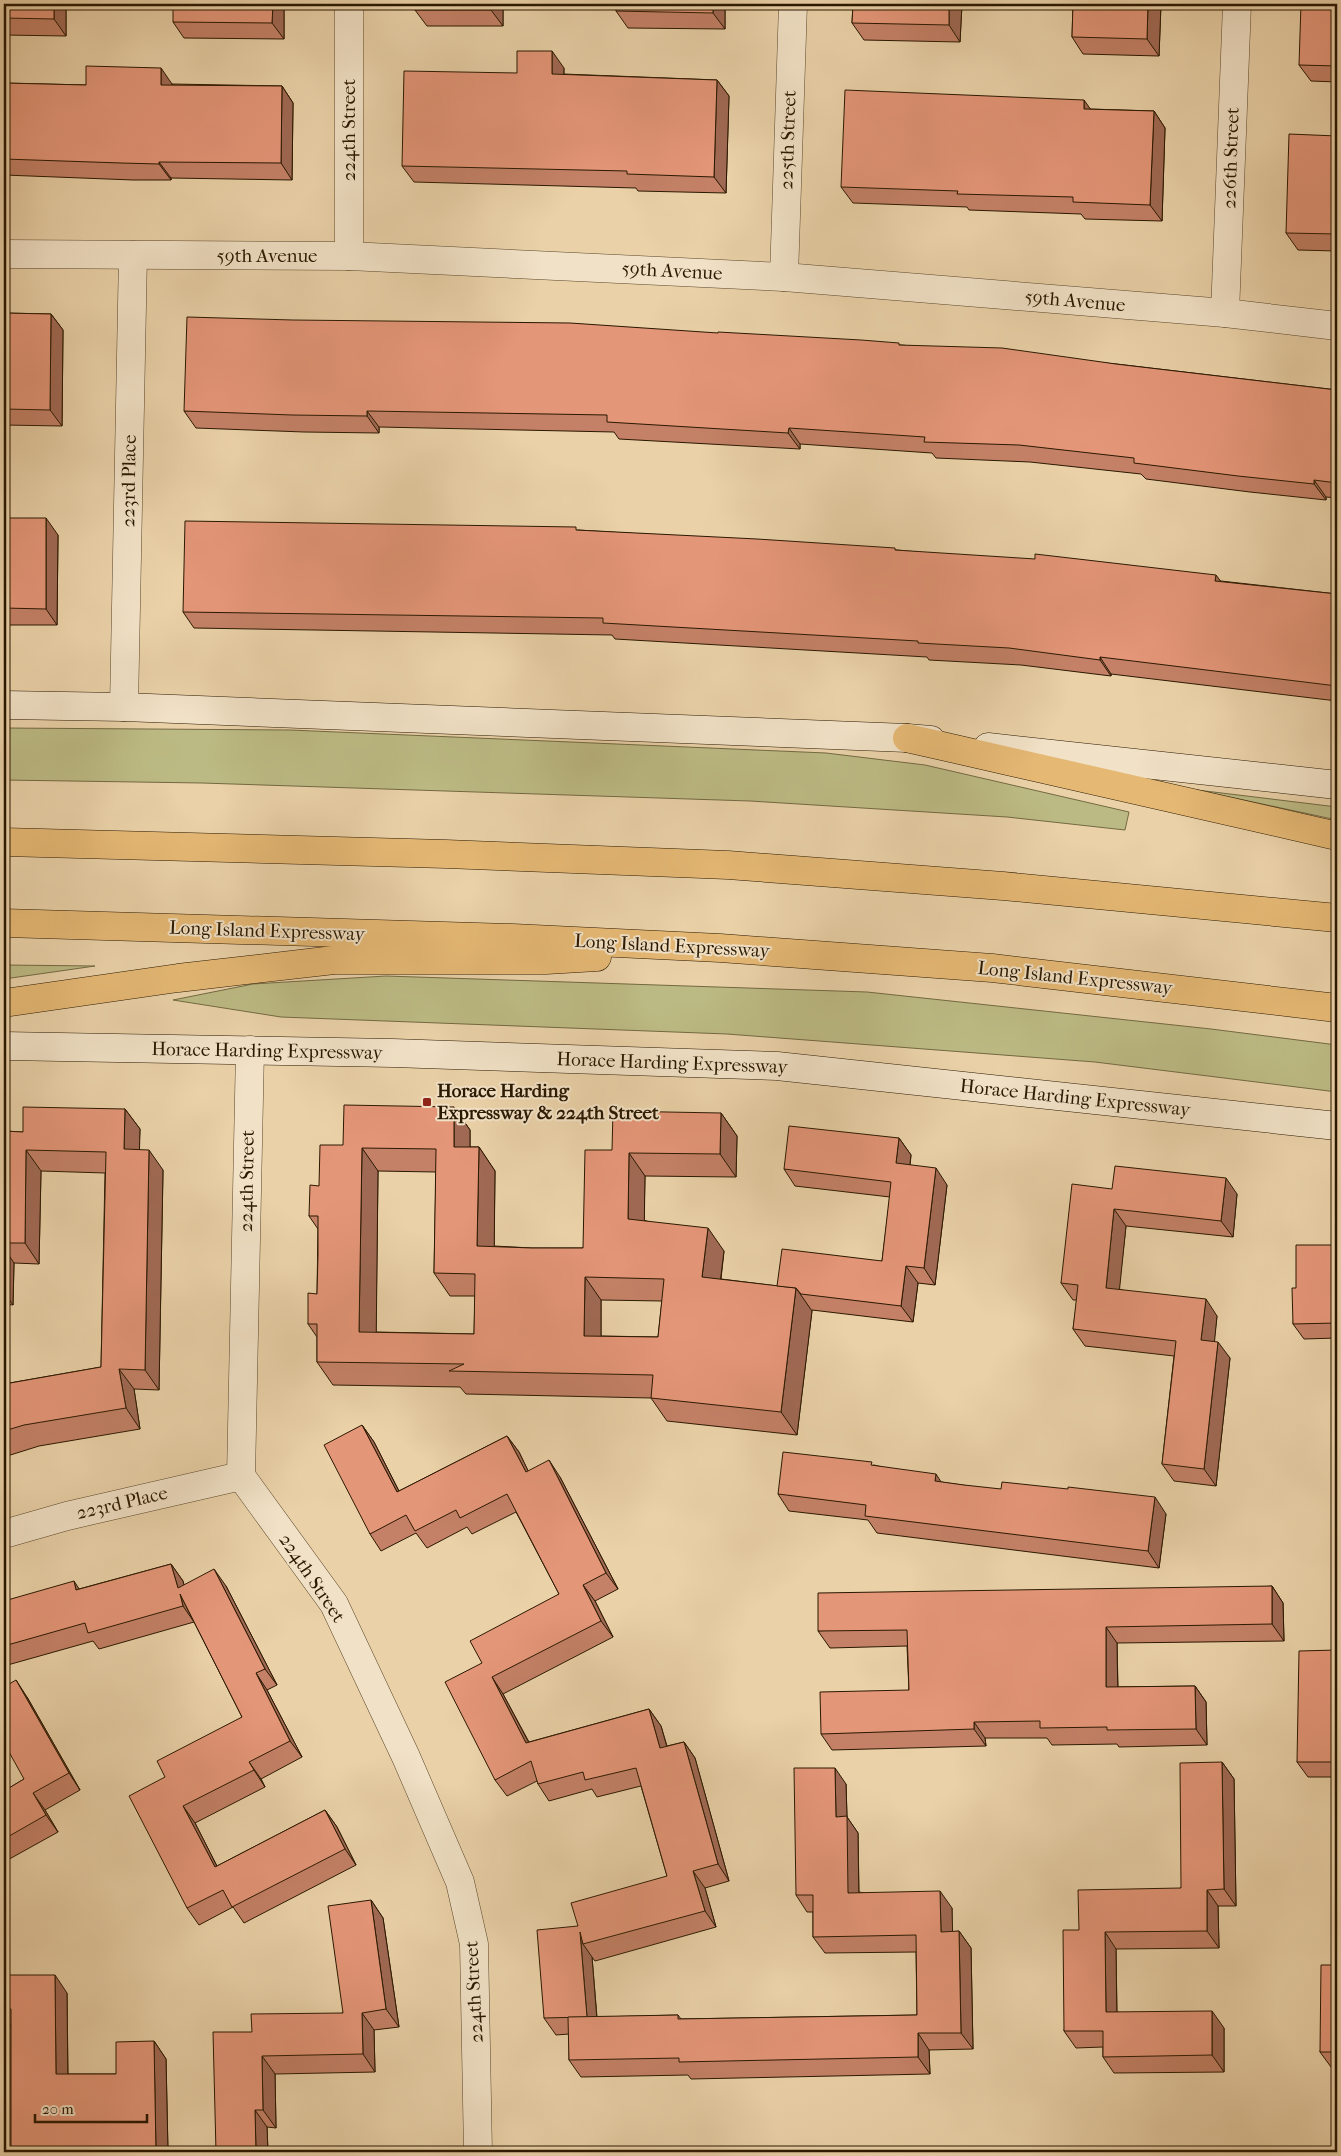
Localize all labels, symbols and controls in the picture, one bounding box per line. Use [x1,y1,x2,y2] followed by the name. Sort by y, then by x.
[338,79,360,181] street label: 224th Street
[775,90,801,190] street label: 225th Street
[1218,107,1244,209] street label: 226th Street
[216,245,318,267] street label: 59th Avenue
[621,257,723,285] street label: 59th Avenue
[1024,286,1126,316] street label: 59th Avenue
[117,434,141,528] street label: 223rd Place
[169,917,366,945] street label: Long Island Expressway
[574,930,771,962] street label: Long Island Expressway
[977,957,1174,999] street label: Long Island Expressway
[151,1038,384,1064] street label: Horace Harding Expressway
[556,1048,789,1078] street label: Horace Harding Expressway
[959,1075,1192,1121] street label: Horace Harding Expressway
[437,1080,659,1124] place label: Horace Harding Expressway & 224th Street
[421,1096,433,1108] marker: Horace Harding Expressway & 224th Street
[235,1129,259,1232] street label: 224th Street
[74,1482,170,1524] street label: 223rd Place
[274,1529,350,1627] street label: 224th Street
[460,1940,488,2044] street label: 224th Street
[35,2091,148,2123] scale bar
[42,2100,74,2118] text: 20 m

